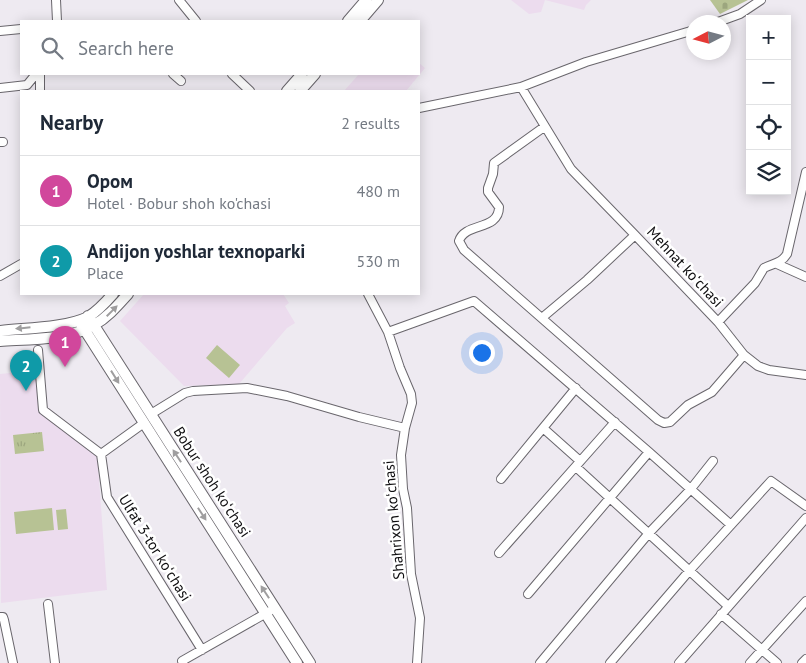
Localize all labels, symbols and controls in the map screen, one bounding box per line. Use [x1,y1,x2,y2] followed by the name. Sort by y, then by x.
[686,15,731,60] north arrow
[746,15,791,195] map controls
[746,15,791,60] button: +
[20,20,420,75] search box
[38,34,66,62] icon: search
[78,36,174,60] text: Search here
[746,60,791,105] button: −
[746,105,791,150] button: locate
[40,109,103,136] text: Nearby
[341,113,400,133] text: 2 results
[746,150,791,195] button: layers
[87,169,133,193] text: Ором
[51,181,61,201] text: 1
[357,181,400,201] text: 480 m
[87,193,271,213] text: Hotel · Bobur shoh ko'chasi
[643,222,728,311] street label: Mehnat koʻchasi
[87,239,305,263] text: Andijon yoshlar texnoparki
[51,251,61,271] text: 2
[357,251,400,271] text: 530 m
[87,263,124,283] text: Place
[106,305,118,317] one-way arrow
[14,325,30,333] one-way arrow
[49,326,81,367] pin: 1
[469,340,495,366] your location
[10,350,42,391] pin: 2
[110,370,119,383] one-way arrow
[170,423,255,541] street label: Bobur shoh koʻchasi
[173,449,182,463] one-way arrow
[379,460,408,580] street label: Shahrixon koʻchasi
[115,491,196,605] street label: Ulfat 3-tor koʻchasi
[197,507,207,520] one-way arrow
[261,586,270,599] one-way arrow

